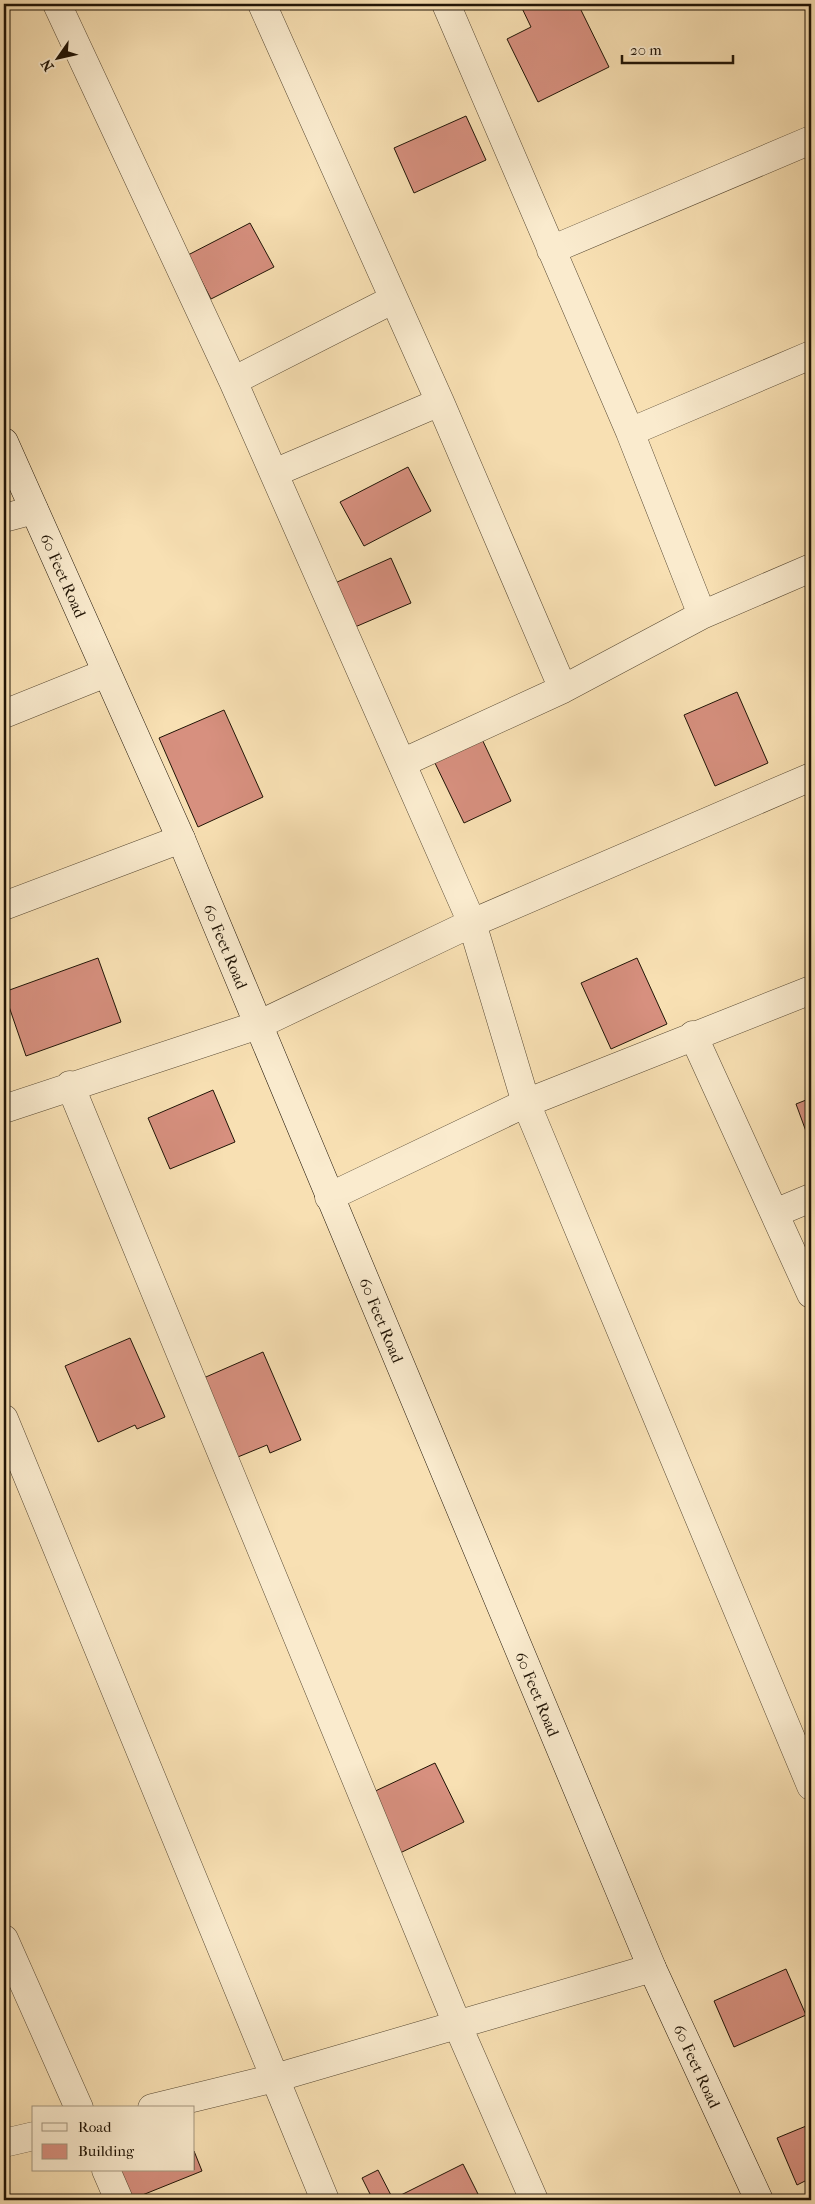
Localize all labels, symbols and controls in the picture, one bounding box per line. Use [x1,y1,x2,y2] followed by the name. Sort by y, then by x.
[32,32,82,82] north arrow
[622,32,734,64] scale bar
[630,41,662,59] text: 20 m
[37,56,58,74] text: N
[36,530,91,621] street label: 60 Feet Road
[200,901,252,992] street label: 60 Feet Road
[356,1275,408,1366] street label: 60 Feet Road
[512,1649,564,1739] street label: 60 Feet Road
[670,2021,725,2111] street label: 60 Feet Road
[32,2106,195,2172] legend
[78,2118,112,2136] text: Road
[78,2142,135,2160] text: Building

